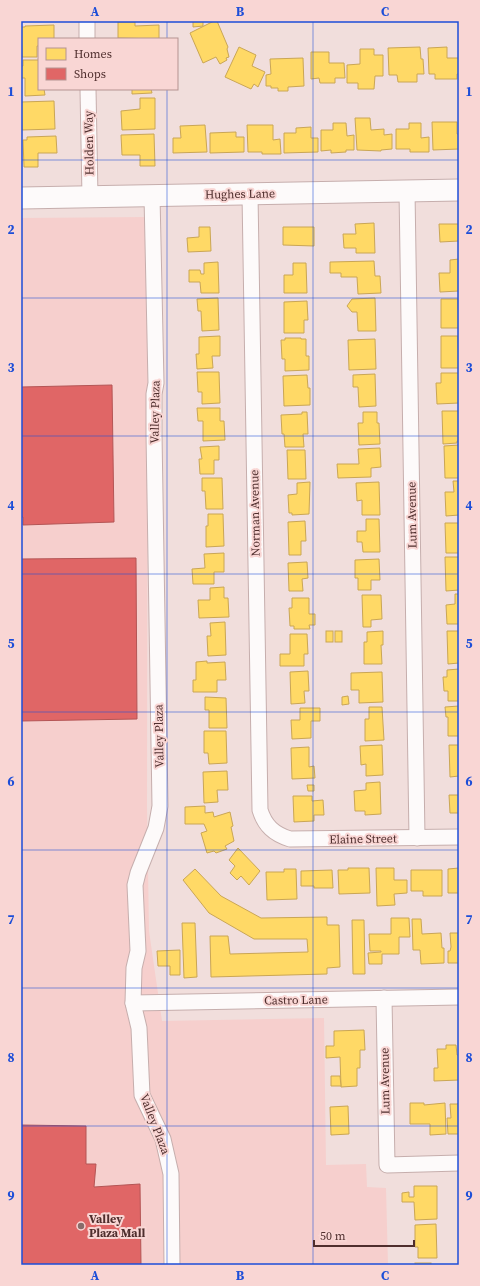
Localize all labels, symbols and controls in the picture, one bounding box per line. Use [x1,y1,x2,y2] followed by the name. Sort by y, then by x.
[91,3,100,20] text: A
[236,3,245,20] text: B
[381,3,389,20] text: C
[38,38,178,90] legend
[74,46,112,62] text: Homes
[74,66,106,82] text: Shops
[7,83,15,100] text: 1
[465,83,473,100] text: 1
[80,110,98,176] street label: Holden Way
[205,185,275,203] street label: Hughes Lane
[7,221,15,238] text: 2
[465,221,473,238] text: 2
[7,359,15,376] text: 3
[465,359,473,376] text: 3
[146,379,164,444] street label: Valley Plaza
[246,470,264,556] street label: Norman Avenue
[403,481,421,549] street label: Lum Avenue
[7,497,15,514] text: 4
[465,497,473,514] text: 4
[7,635,15,652] text: 5
[465,635,473,652] text: 5
[150,703,168,768] street label: Valley Plaza
[7,773,15,790] text: 6
[465,773,473,790] text: 6
[329,830,397,848] street label: Elaine Street
[7,911,15,928] text: 7
[465,911,473,928] text: 7
[264,991,328,1009] street label: Castro Lane
[376,1047,394,1115] street label: Lum Avenue
[7,1049,15,1066] text: 8
[465,1049,473,1066] text: 8
[136,1091,174,1157] street label: Valley Plaza
[7,1187,15,1204] text: 9
[465,1187,473,1204] text: 9
[89,1211,146,1241] place label: Valley Plaza Mall
[76,1221,86,1231] marker: Valley Plaza Mall
[314,1222,414,1248] scale bar
[320,1228,346,1244] text: 50 m
[91,1267,100,1284] text: A
[236,1267,245,1284] text: B
[381,1267,389,1284] text: C

